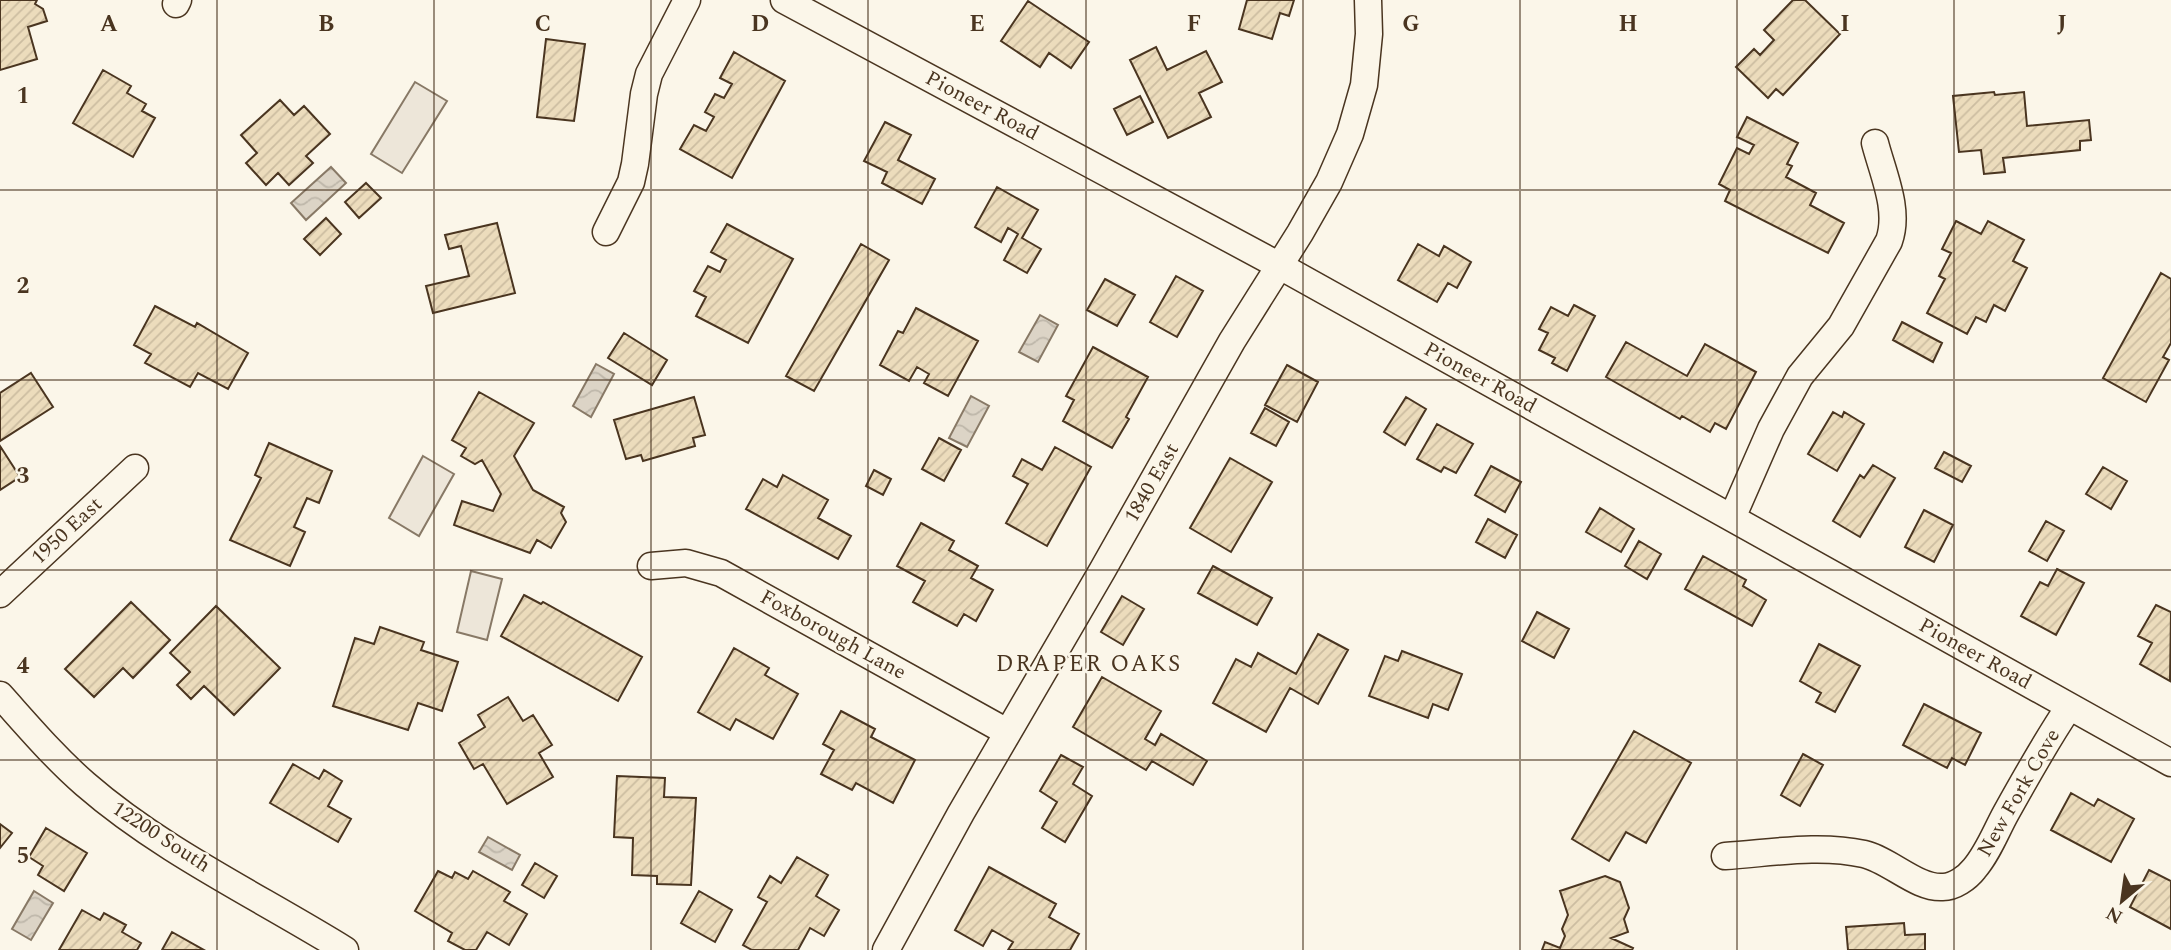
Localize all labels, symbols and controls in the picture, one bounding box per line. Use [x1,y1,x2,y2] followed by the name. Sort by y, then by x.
[100,7,118,42] text: A
[318,7,334,42] text: B
[535,7,551,42] text: C
[751,7,769,42] text: D
[969,7,985,42] text: E
[1187,7,1201,42] text: F
[1402,7,1420,42] text: G
[1618,7,1638,42] text: H
[1840,7,1850,42] text: I
[2057,7,2067,42] text: J
[919,63,1045,149] street label: Pioneer Road
[17,79,29,114] text: 1
[17,269,30,304] text: 2
[1418,334,1542,422] street label: Pioneer Road
[1116,437,1188,529] street label: 1840 East
[17,459,30,494] text: 3
[24,489,110,573] street label: 1950 East
[754,582,912,688] street label: Foxborough Lane
[1913,610,2037,698] street label: Pioneer Road
[996,647,1182,682] district label: DRAPER OAKS
[17,649,30,684] text: 4
[1969,723,2069,863] street label: New Fork Cove
[105,793,217,881] street label: 12200 South
[17,839,29,874] text: 5
[2087,866,2157,936] north arrow
[2101,898,2128,931] text: N

